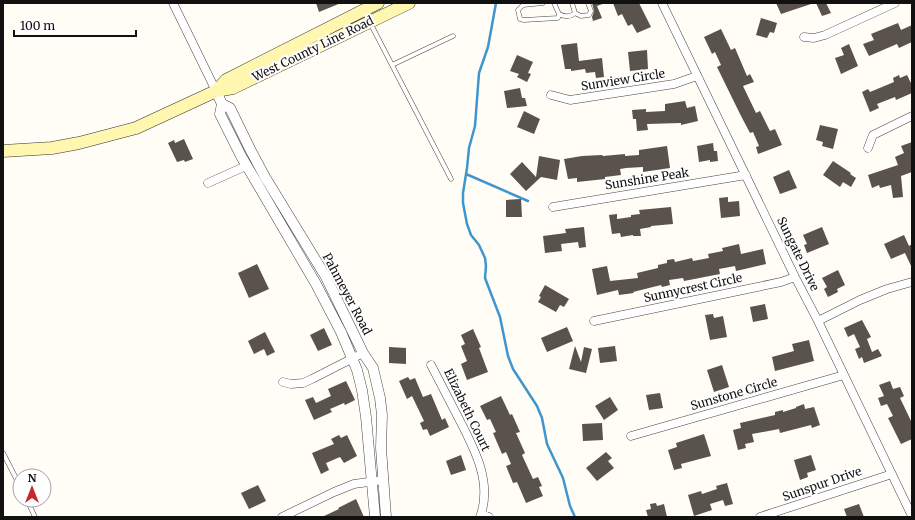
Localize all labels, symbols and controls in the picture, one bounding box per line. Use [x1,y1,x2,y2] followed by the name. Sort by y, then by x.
[14,12,136,38] scale bar
[249,13,376,85] street label: West County Line Road
[20,18,55,33] text: 100 m
[580,65,666,94] street label: Sunview Circle
[604,164,690,193] street label: Sunshine Peak
[774,214,823,293] street label: Sungate Drive
[320,250,375,337] street label: Pahmeyer Road
[642,270,744,305] street label: Sunnycrest Circle
[441,366,494,454] street label: Elizabeth Court
[689,374,779,413] street label: Sunstone Circle
[780,463,863,504] street label: Sunspur Drive
[12,468,52,508] north arrow
[28,471,37,485] text: N

